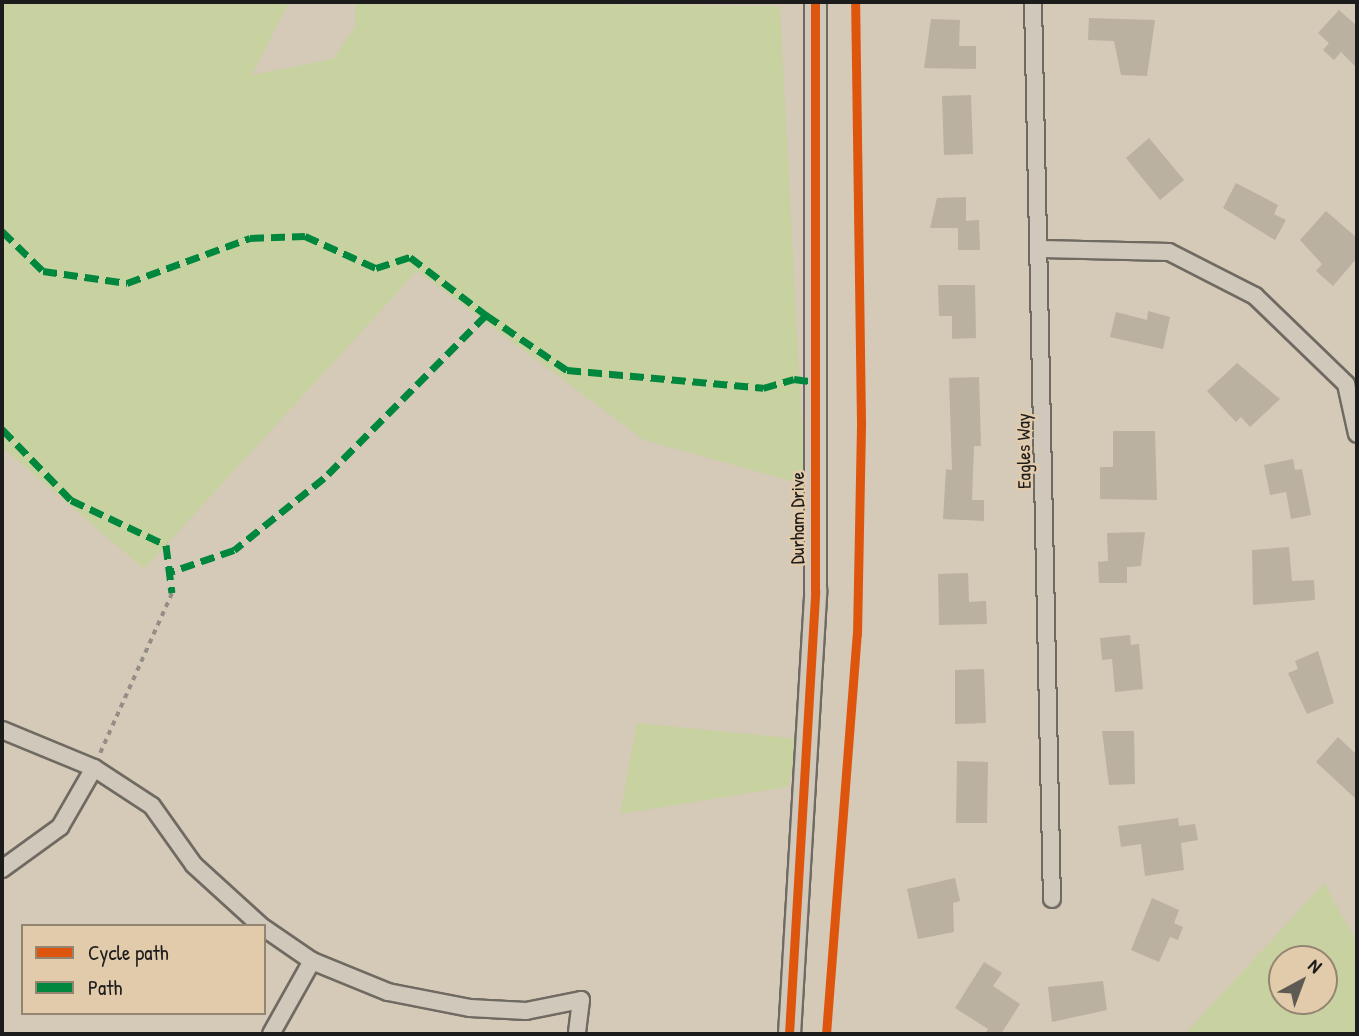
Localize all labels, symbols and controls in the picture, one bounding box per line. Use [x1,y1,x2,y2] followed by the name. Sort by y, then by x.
[1012,413,1036,489] street label: Eagles Way
[787,472,809,564] street label: Durham Drive
[21,924,266,1015] legend
[88,938,169,967] text: Cycle path
[1268,945,1338,1015] north arrow
[1303,953,1328,979] text: N
[88,973,122,1002] text: Path

